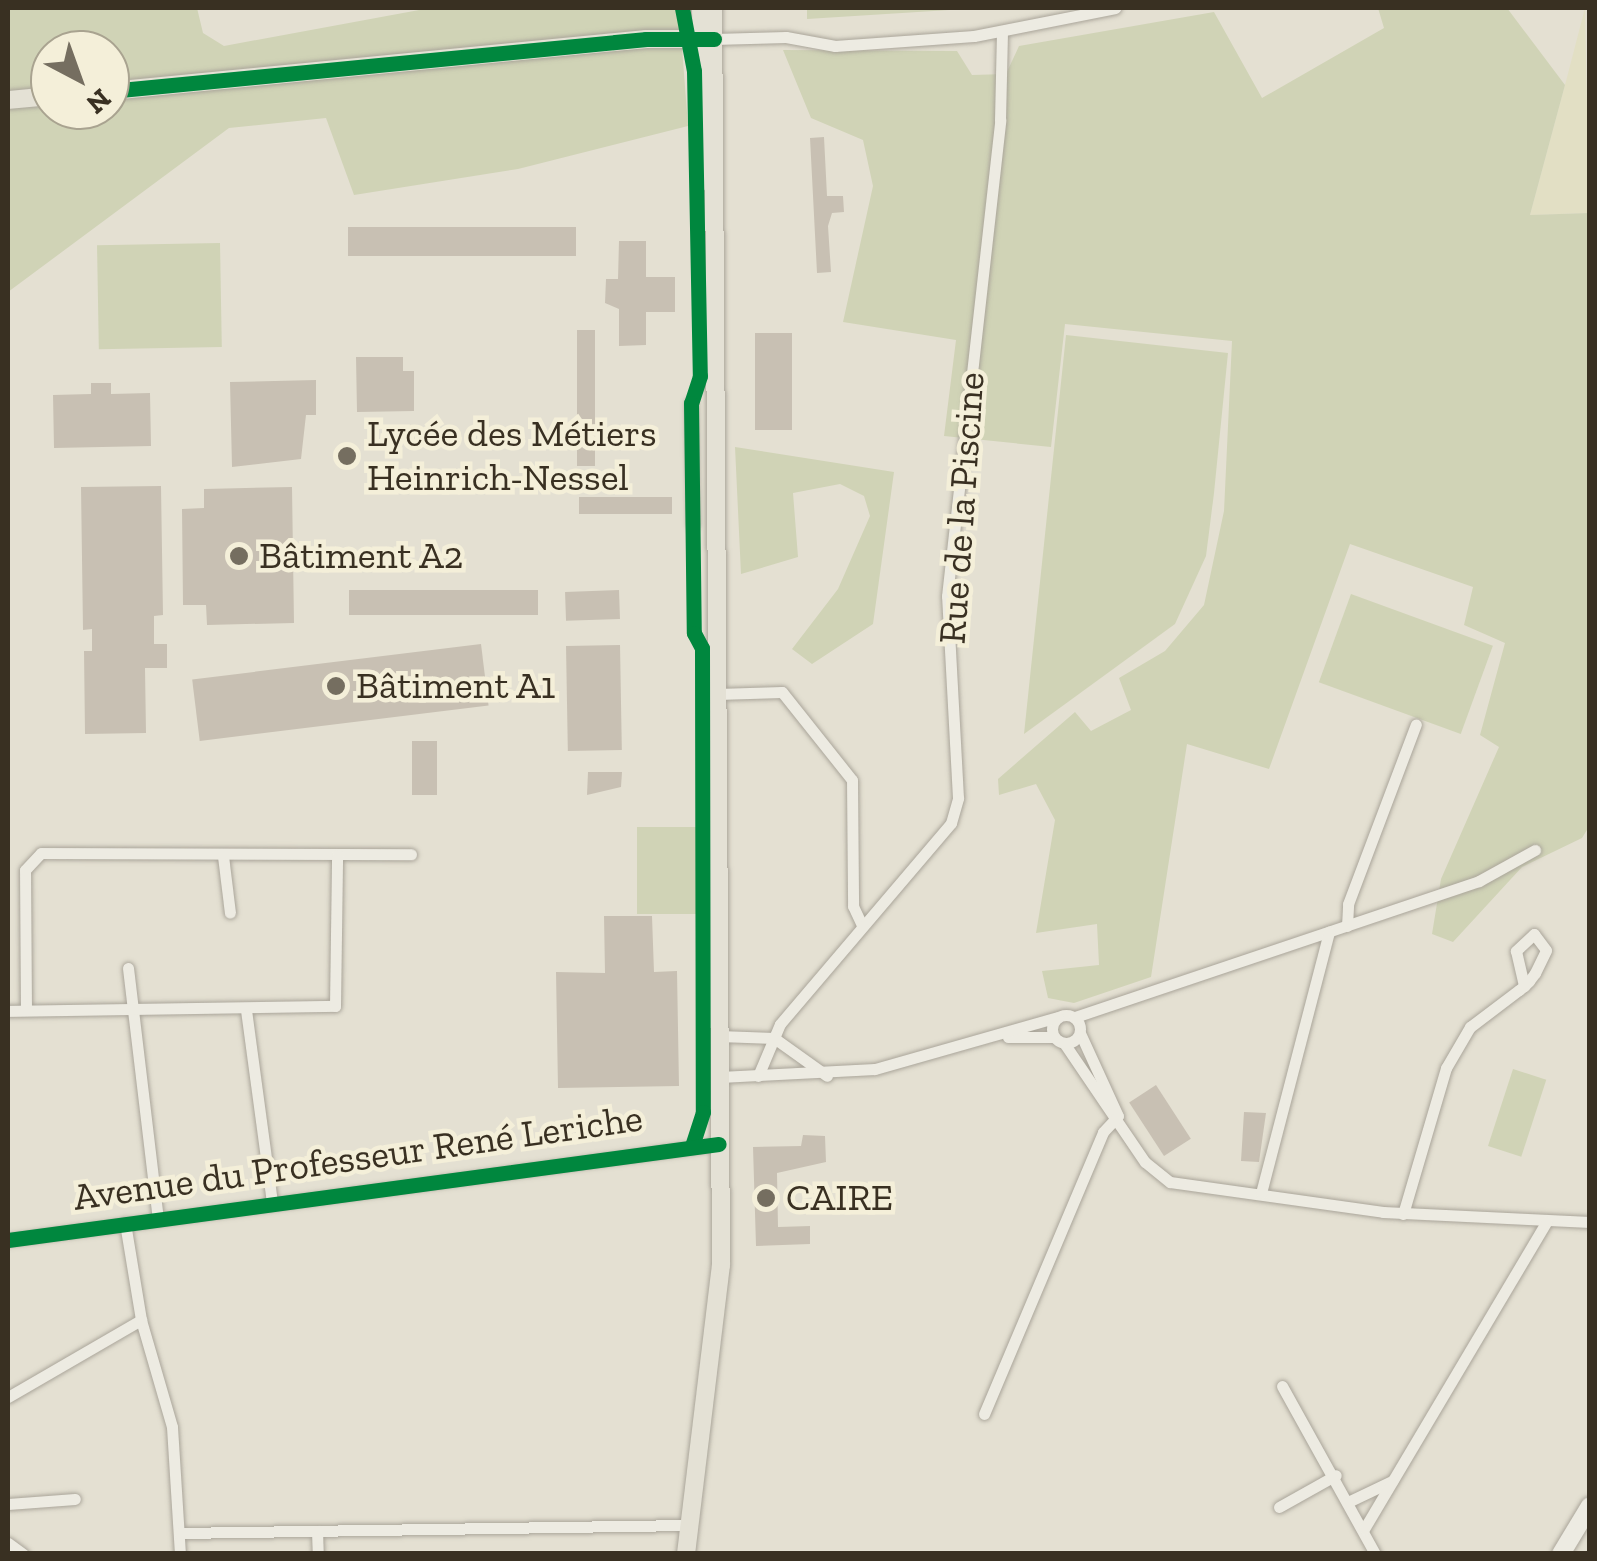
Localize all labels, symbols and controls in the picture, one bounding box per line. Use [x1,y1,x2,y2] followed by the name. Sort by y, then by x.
[30,30,130,130] north arrow
[80,82,118,121] text: N
[930,370,994,646] street label: Rue de la Piscine
[367,411,657,500] place label: Lycée des Métiers Heinrich-Nessel
[336,445,358,467] marker: Lycée des Métiers Heinrich-Nessel
[259,533,464,579] place label: Bâtiment A2
[228,545,250,567] marker: Bâtiment A2
[356,663,556,709] place label: Bâtiment A1
[325,675,347,697] marker: Bâtiment A1
[70,1095,646,1221] street label: Avenue du Professeur René Leriche
[786,1175,893,1221] place label: CAIRE
[755,1187,777,1209] marker: CAIRE

